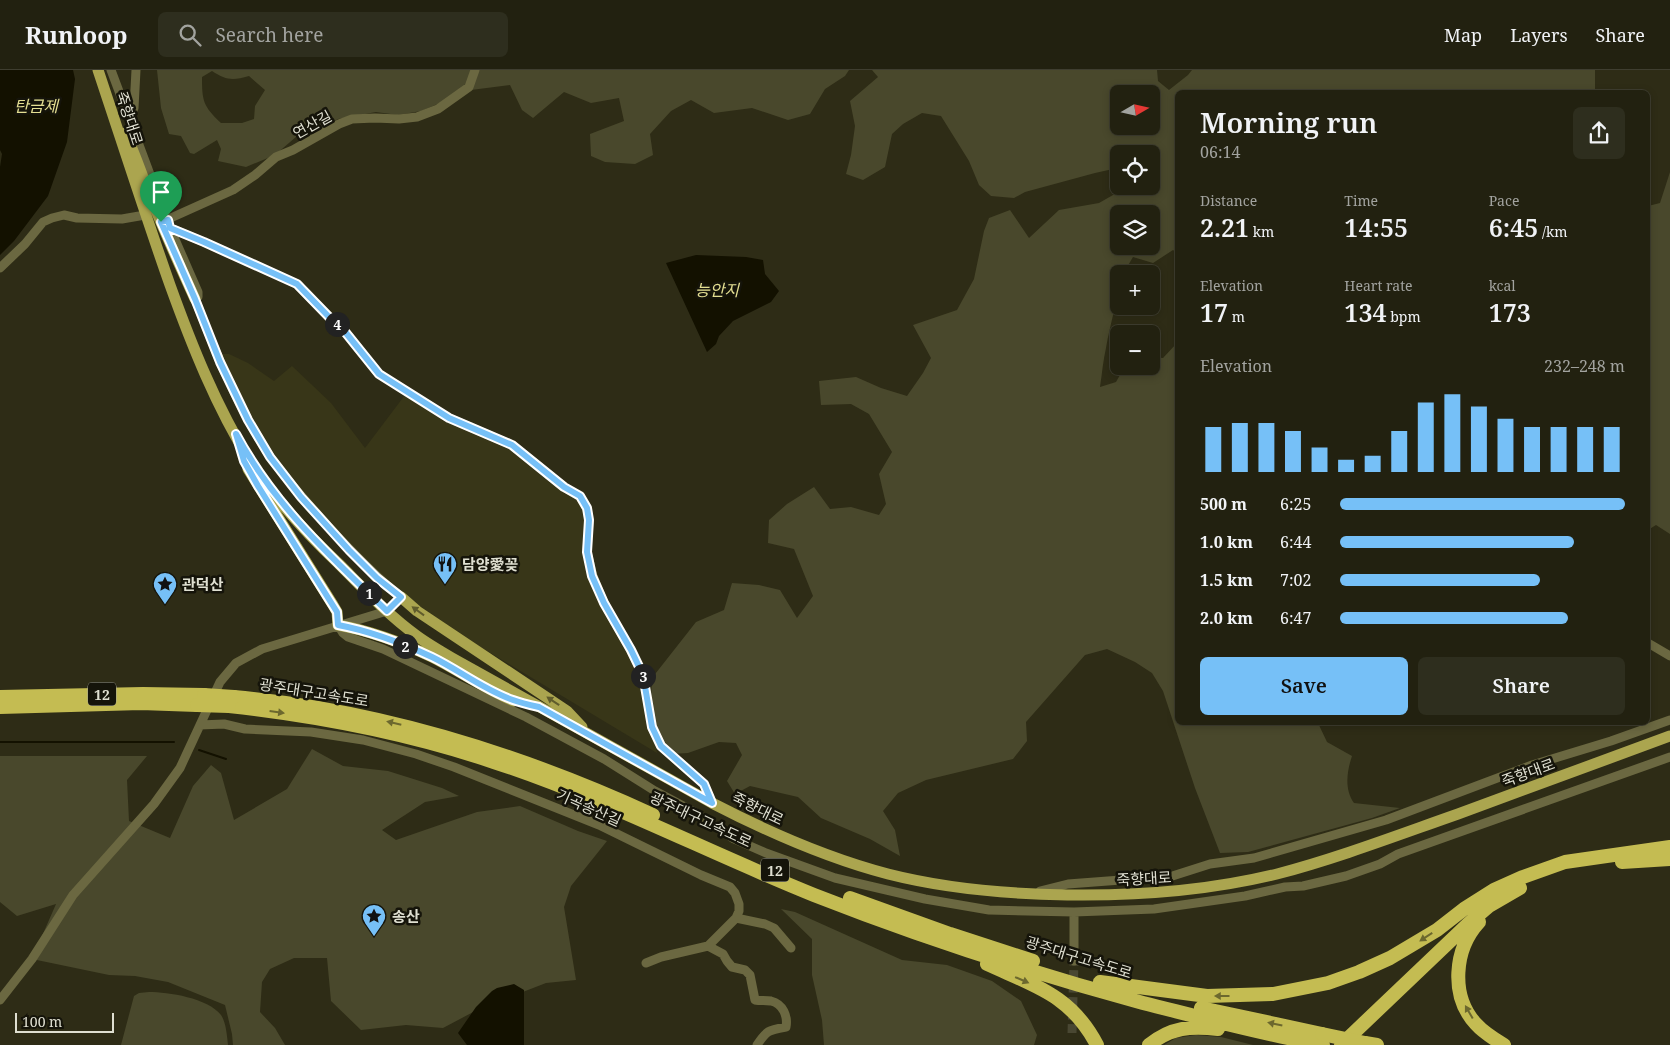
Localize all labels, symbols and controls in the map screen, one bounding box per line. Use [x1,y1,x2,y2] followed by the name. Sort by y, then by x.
[158,12,508,57] search box
[25,18,128,51] text: Runloop
[176,21,204,49] icon: search
[216,22,323,48] text: Search here
[1444,23,1482,47] text: Map
[1510,23,1568,47] text: Layers
[1596,23,1645,47] text: Share
[1110,85,1160,135] north arrow
[1110,85,1160,375] map controls
[112,89,148,147] street label: 죽향대로
[14,95,60,117] water label: 탄금제
[1200,103,1377,141] text: Morning run
[289,105,335,143] street label: 연산길
[1573,107,1625,159] button: share
[1200,141,1240,163] text: 06:14
[1110,145,1160,195] button: locate
[140,171,182,222] pin
[147,178,175,206] icon: arrive
[1200,191,1257,210] text: Distance
[1344,191,1378,210] text: Time
[1489,191,1519,210] text: Pace
[1110,205,1160,255] button: layers
[1200,210,1249,244] text: 2.21
[1344,210,1408,244] text: 14:55
[1489,210,1538,244] text: 6:45
[1249,222,1274,241] text: km
[1538,222,1567,241] text: /km
[1110,265,1160,315] button: +
[1200,276,1263,295] text: Elevation
[1344,276,1413,295] text: Heart rate
[1489,276,1516,295] text: kcal
[695,279,740,301] water label: 능안지
[1200,295,1228,329] text: 17
[1344,295,1387,329] text: 134
[1489,295,1531,329] text: 173
[1228,307,1245,326] text: m
[1387,307,1421,326] text: bpm
[324,312,350,336] pin: 4
[334,315,341,334] text: 4
[1110,325,1160,375] button: −
[1200,355,1272,377] text: Elevation
[1544,355,1625,377] text: 232–248 m
[1200,493,1247,515] text: 500 m
[1280,493,1311,515] text: 6:25
[1200,531,1253,553] text: 1.0 km
[1280,531,1311,553] text: 6:44
[432,551,458,585] restaurant icon: 담양愛꽂
[462,554,519,574] place label: 담양愛꽂
[1200,569,1253,591] text: 1.5 km
[1280,569,1311,591] text: 7:02
[152,571,178,605] place icon: 관덕산
[182,574,224,594] place label: 관덕산
[356,580,382,606] pin: 1
[366,584,373,603] text: 1
[412,605,425,616] one-way arrow
[1200,607,1253,629] text: 2.0 km
[1280,607,1311,629] text: 6:47
[392,634,418,658] pin: 2
[402,637,409,656] text: 2
[1200,657,1408,715] button: Save
[1418,657,1625,715] button: Share
[630,664,656,688] pin: 3
[640,667,647,686] text: 3
[258,673,370,711] street label: 광주대구고속도로
[88,682,116,706] road number: 12
[546,696,559,706] one-way arrow
[269,708,285,716] one-way arrow
[387,719,402,727] one-way arrow
[1499,753,1557,791] street label: 죽향대로
[553,784,625,830] street label: 기곡송산길
[647,787,755,851] street label: 광주대구고속도로
[729,787,787,829] street label: 죽향대로
[761,858,789,882] road number: 12
[1116,867,1172,889] street label: 죽향대로
[361,903,387,937] place icon: 송산
[392,906,420,926] place label: 송산
[1023,931,1135,983] street label: 광주대구고속도로
[1419,933,1432,942] one-way arrow
[1015,976,1029,984] one-way arrow
[1214,992,1230,1000] one-way arrow
[1464,1006,1473,1019] one-way arrow
[15,1010,114,1033] scale bar
[22,1012,62,1031] text: 100 m
[1267,1020,1282,1028] one-way arrow

